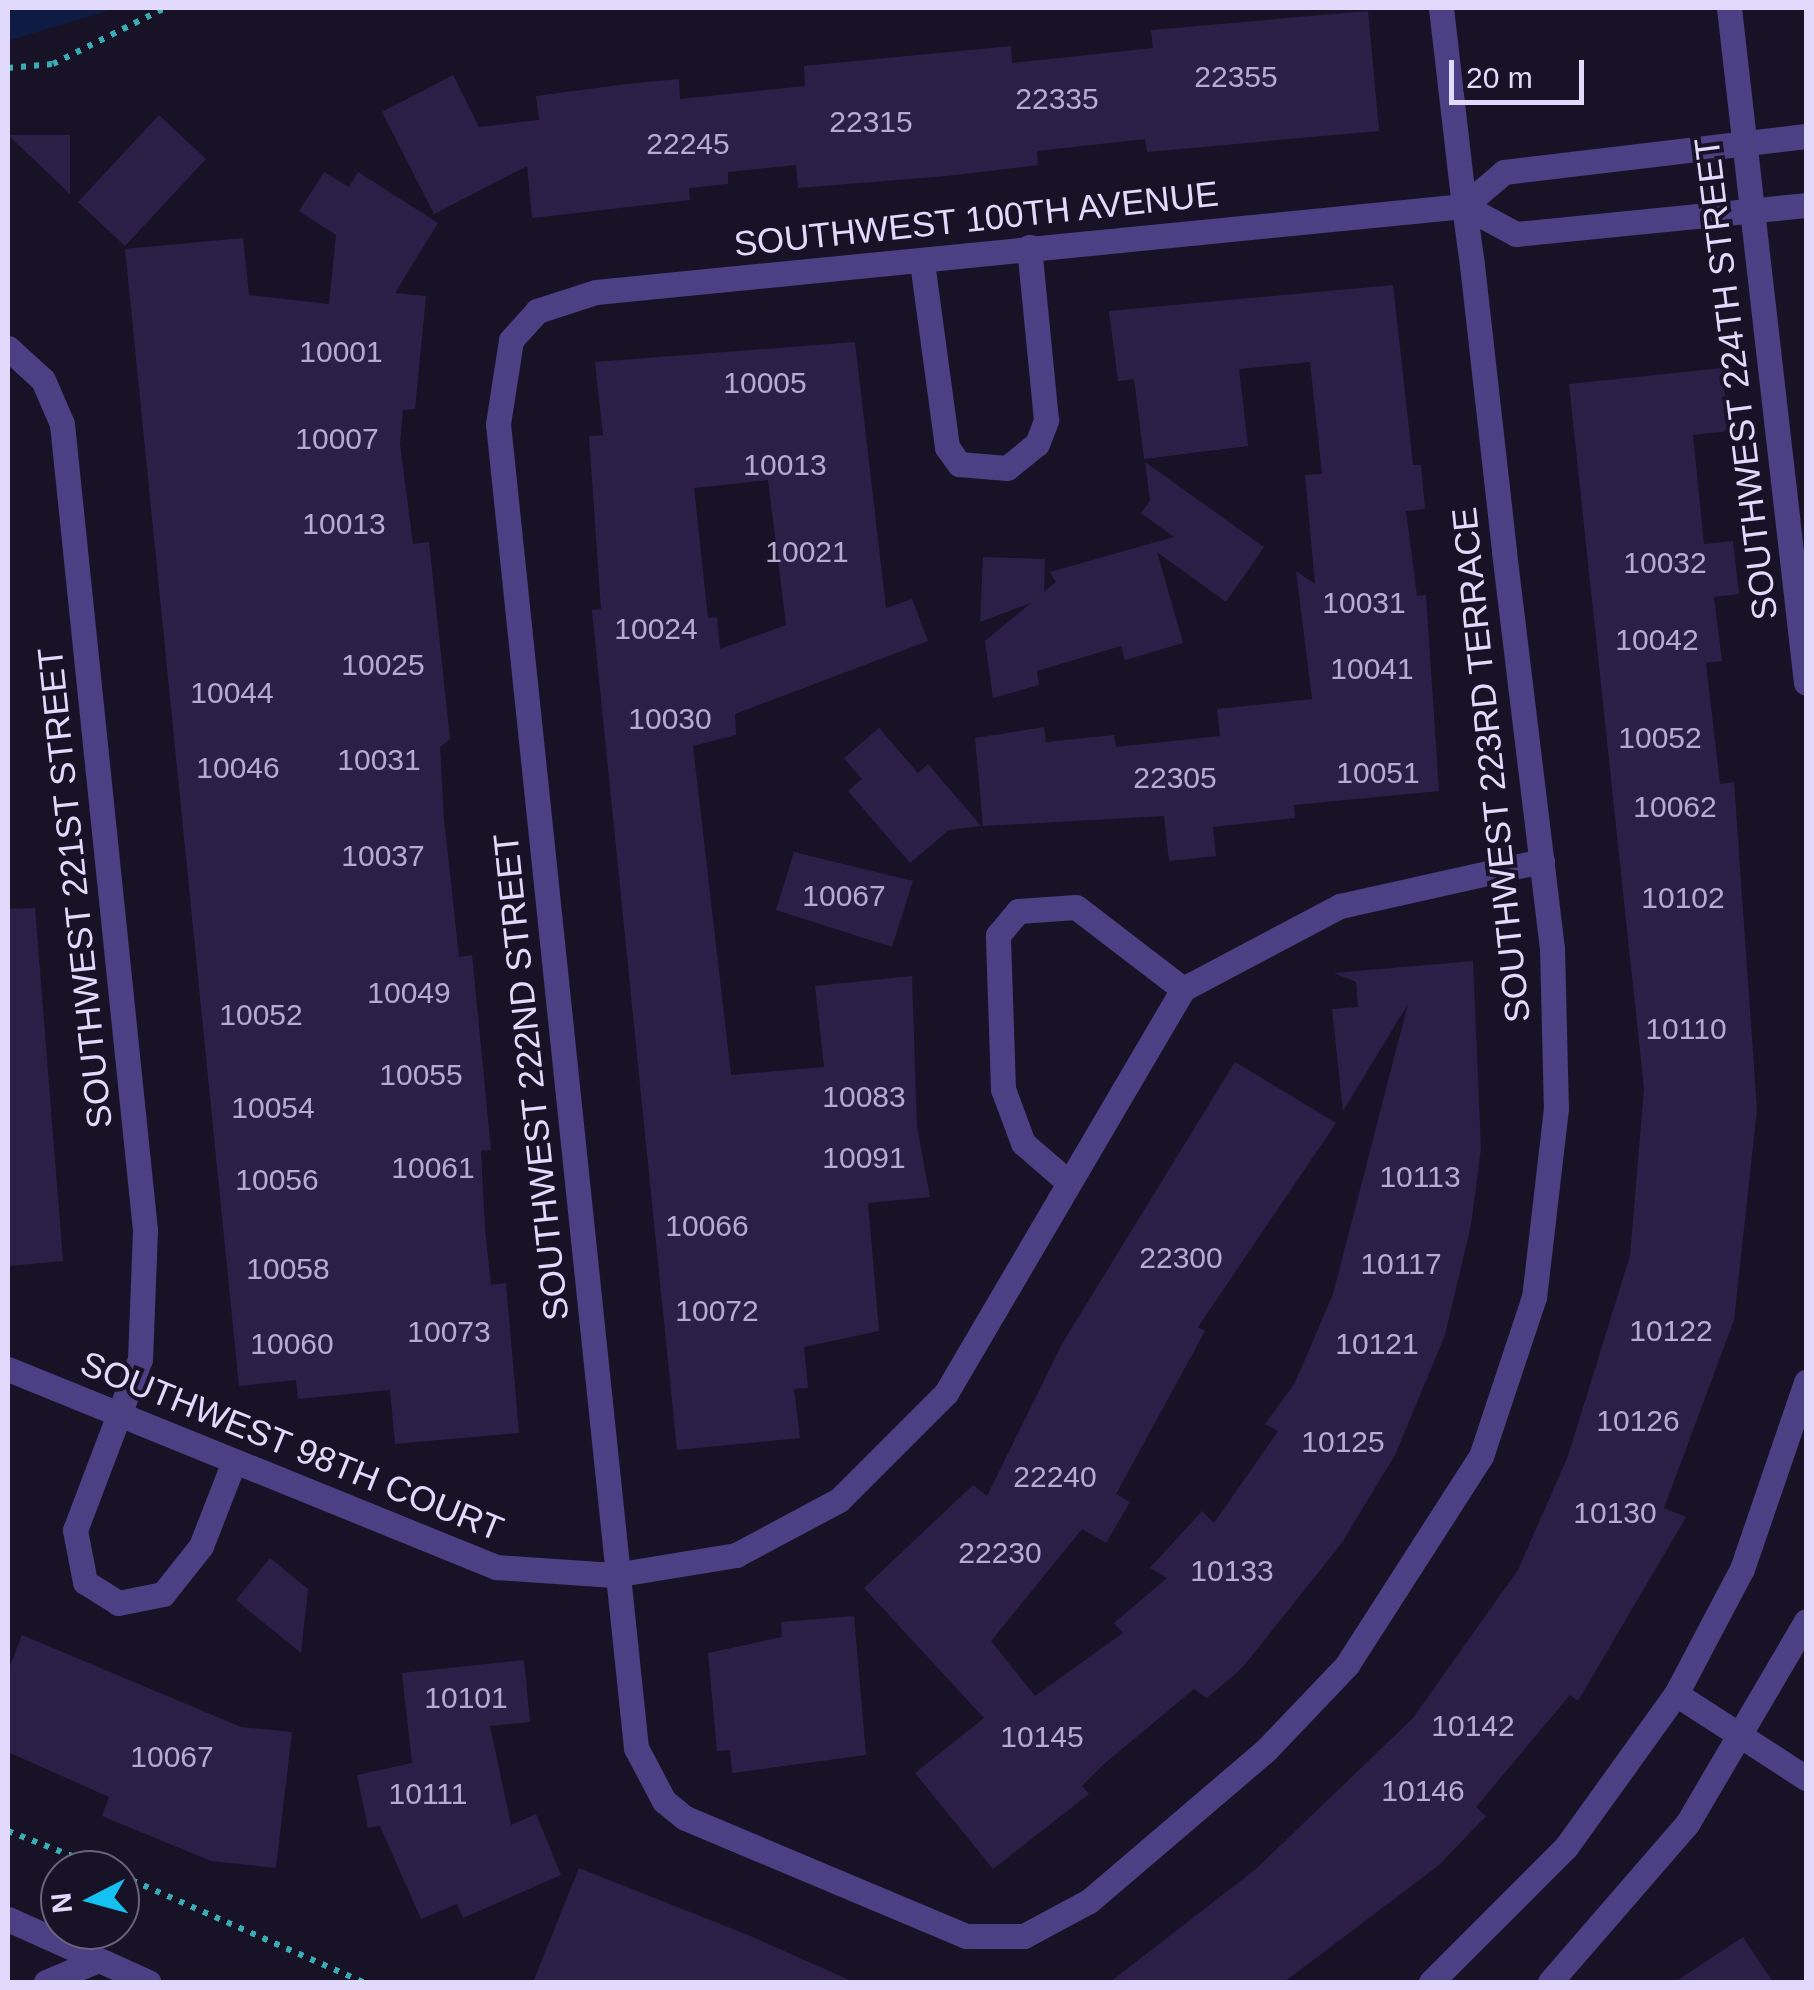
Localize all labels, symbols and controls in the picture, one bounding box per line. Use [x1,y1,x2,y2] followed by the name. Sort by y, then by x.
[1454,40,1589,102] scale bar
[1194,59,1278,95] house number: 22355
[1466,61,1533,94] text: 20 m
[1015,81,1099,117] house number: 22335
[829,104,913,140] house number: 22315
[646,126,730,162] house number: 22245
[1686,135,1786,623] street label: SOUTHWEST 224TH STREET
[730,173,1222,265] street label: SOUTHWEST 100TH AVENUE
[299,334,383,370] house number: 10001
[723,365,807,401] house number: 10005
[295,421,379,457] house number: 10007
[743,447,827,483] house number: 10013
[1443,505,1539,1025] street label: SOUTHWEST 223RD TERRACE
[302,506,386,542] house number: 10013
[765,534,849,570] house number: 10021
[1623,545,1707,581] house number: 10032
[1322,585,1406,621] house number: 10031
[614,611,698,647] house number: 10024
[1615,622,1699,658] house number: 10042
[29,645,121,1131] street label: SOUTHWEST 221ST STREET
[341,647,425,683] house number: 10025
[1330,651,1414,687] house number: 10041
[190,675,274,711] house number: 10044
[628,701,712,737] house number: 10030
[1618,720,1702,756] house number: 10052
[337,742,421,778] house number: 10031
[196,750,280,786] house number: 10046
[1336,755,1420,791] house number: 10051
[1133,760,1217,796] house number: 22305
[1633,789,1717,825] house number: 10062
[485,831,577,1323] street label: SOUTHWEST 222ND STREET
[341,838,425,874] house number: 10037
[802,878,886,914] house number: 10067
[1641,880,1725,916] house number: 10102
[367,975,451,1011] house number: 10049
[219,997,303,1033] house number: 10052
[1645,1011,1727,1047] house number: 10110
[379,1057,463,1093] house number: 10055
[822,1079,906,1115] house number: 10083
[231,1090,315,1126] house number: 10054
[822,1140,906,1176] house number: 10091
[391,1150,475,1186] house number: 10061
[1379,1159,1461,1195] house number: 10113
[235,1162,319,1198] house number: 10056
[665,1208,749,1244] house number: 10066
[1139,1240,1223,1276] house number: 22300
[1360,1246,1442,1282] house number: 10117
[246,1251,330,1287] house number: 10058
[675,1293,759,1329] house number: 10072
[1629,1313,1713,1349] house number: 10122
[407,1314,491,1350] house number: 10073
[250,1326,334,1362] house number: 10060
[1335,1326,1419,1362] house number: 10121
[74,1342,510,1550] street label: SOUTHWEST 98TH COURT
[1596,1403,1680,1439] house number: 10126
[1301,1424,1385,1460] house number: 10125
[1013,1459,1097,1495] house number: 22240
[1573,1495,1657,1531] house number: 10130
[958,1535,1042,1571] house number: 22230
[1190,1553,1274,1589] house number: 10133
[424,1680,508,1716] house number: 10101
[1431,1708,1515,1744] house number: 10142
[1000,1719,1084,1755] house number: 10145
[130,1739,214,1775] house number: 10067
[1381,1773,1465,1809] house number: 10146
[389,1776,467,1812] house number: 10111
[40,1850,140,1950] north arrow
[45,1891,78,1915] text: N

